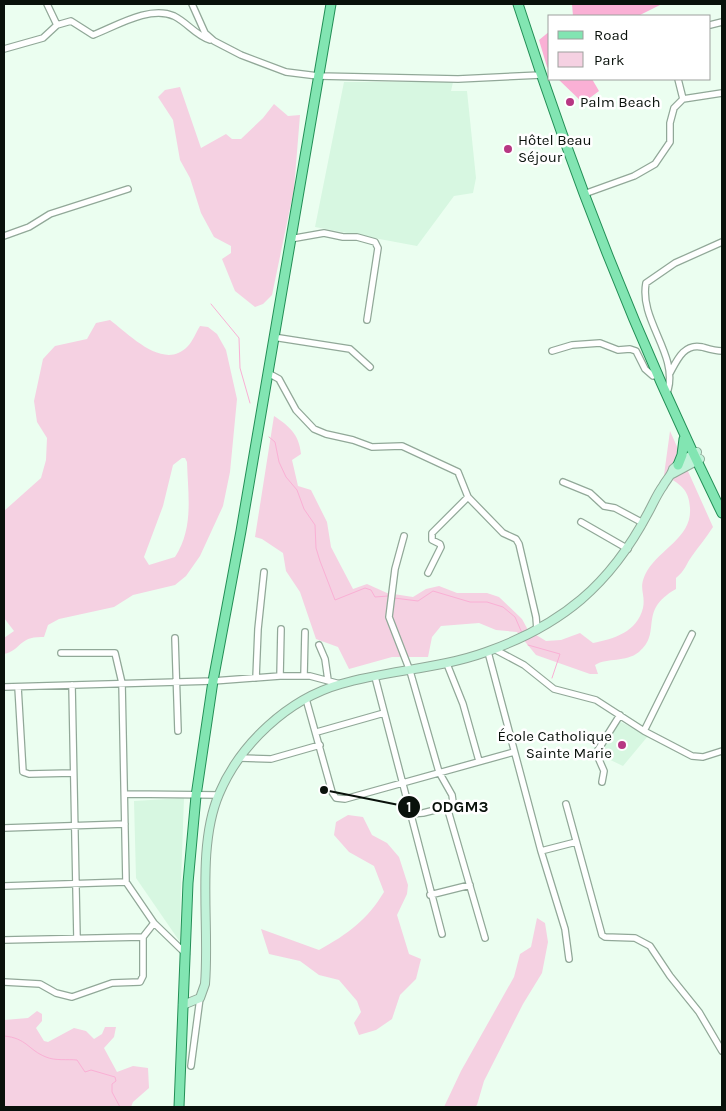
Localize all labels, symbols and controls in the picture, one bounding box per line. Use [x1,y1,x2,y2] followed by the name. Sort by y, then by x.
[548,15,711,80] legend
[594,26,629,44] text: Road
[594,51,624,69] text: Park
[580,93,660,111] place label: Palm Beach
[564,96,576,108] marker: Palm Beach
[518,131,592,166] place label: Hôtel Beau Séjour
[502,143,514,155] marker: Hôtel Beau Séjour
[498,727,612,762] place label: École Catholique Sainte Marie
[616,739,628,751] marker: École Catholique Sainte Marie
[396,791,498,822] callout: ODGM3
[432,797,488,816] text: ODGM3
[406,798,412,816] text: 1

